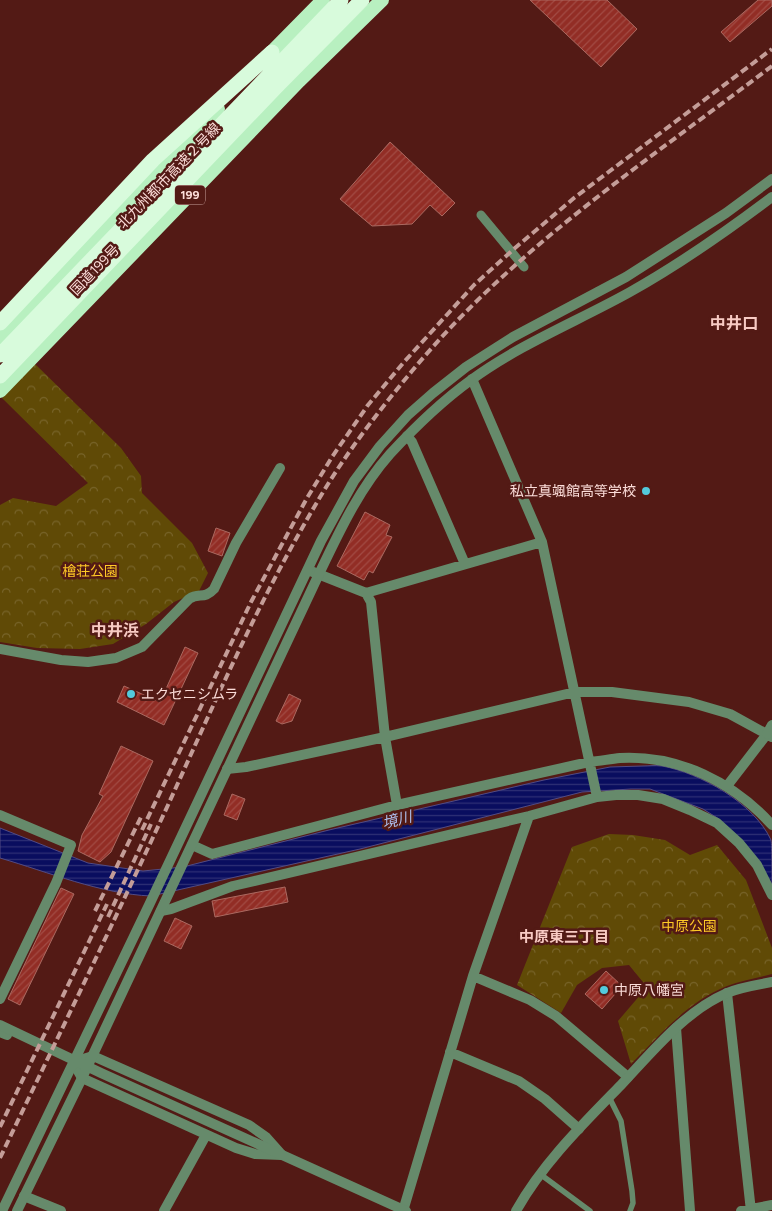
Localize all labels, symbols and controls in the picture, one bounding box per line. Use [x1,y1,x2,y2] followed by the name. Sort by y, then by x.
[114,120,224,232] street label: 北九州都市高速２号線
[175,186,205,204] road number: 199
[67,241,123,299] street label: 国道199号
[710,314,758,333] district label: 中井口
[510,483,636,500] place label: 私立真颯館高等学校
[640,485,652,497] marker: 私立真颯館高等学校
[62,563,118,580] park label: 檜荘公園
[91,621,139,640] district label: 中井浜
[141,686,238,703] place label: エクセニシムラ
[125,688,137,700] marker: エクセニシムラ
[380,807,416,832] water label: 境川
[661,918,717,935] park label: 中原公園
[519,928,609,946] district label: 中原東三丁目
[614,982,684,999] place label: 中原八幡宮
[598,984,610,996] marker: 中原八幡宮

